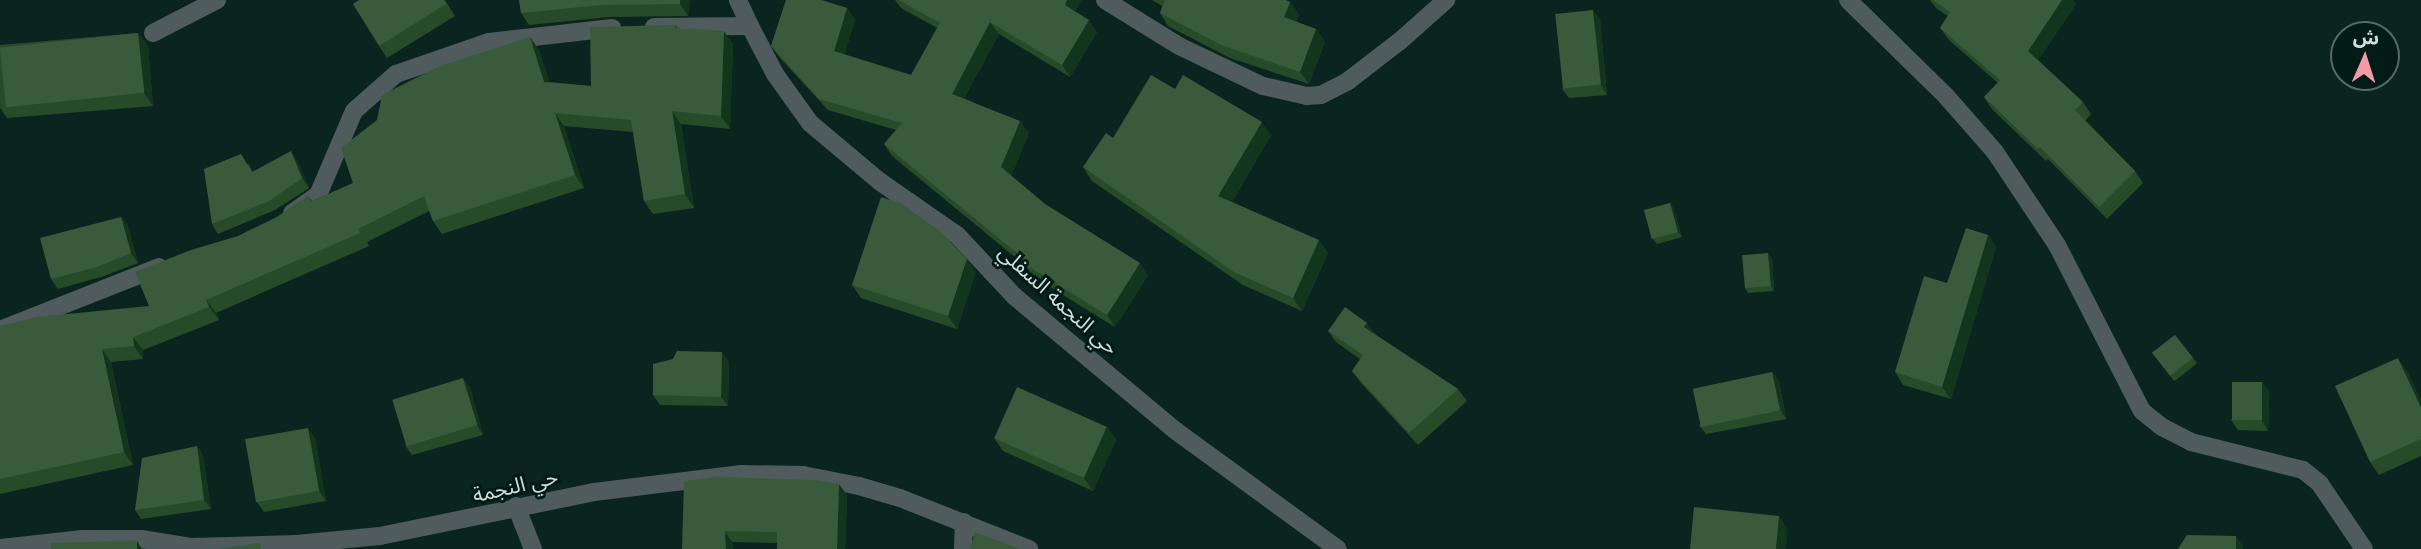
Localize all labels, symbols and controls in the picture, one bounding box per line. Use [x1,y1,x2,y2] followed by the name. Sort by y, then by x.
[2330,21,2400,91] north arrow
[2352,24,2380,50] text: ش
[994,239,1124,359] street label: حي النجمة السفلي
[470,463,560,507] street label: حي النجمة

